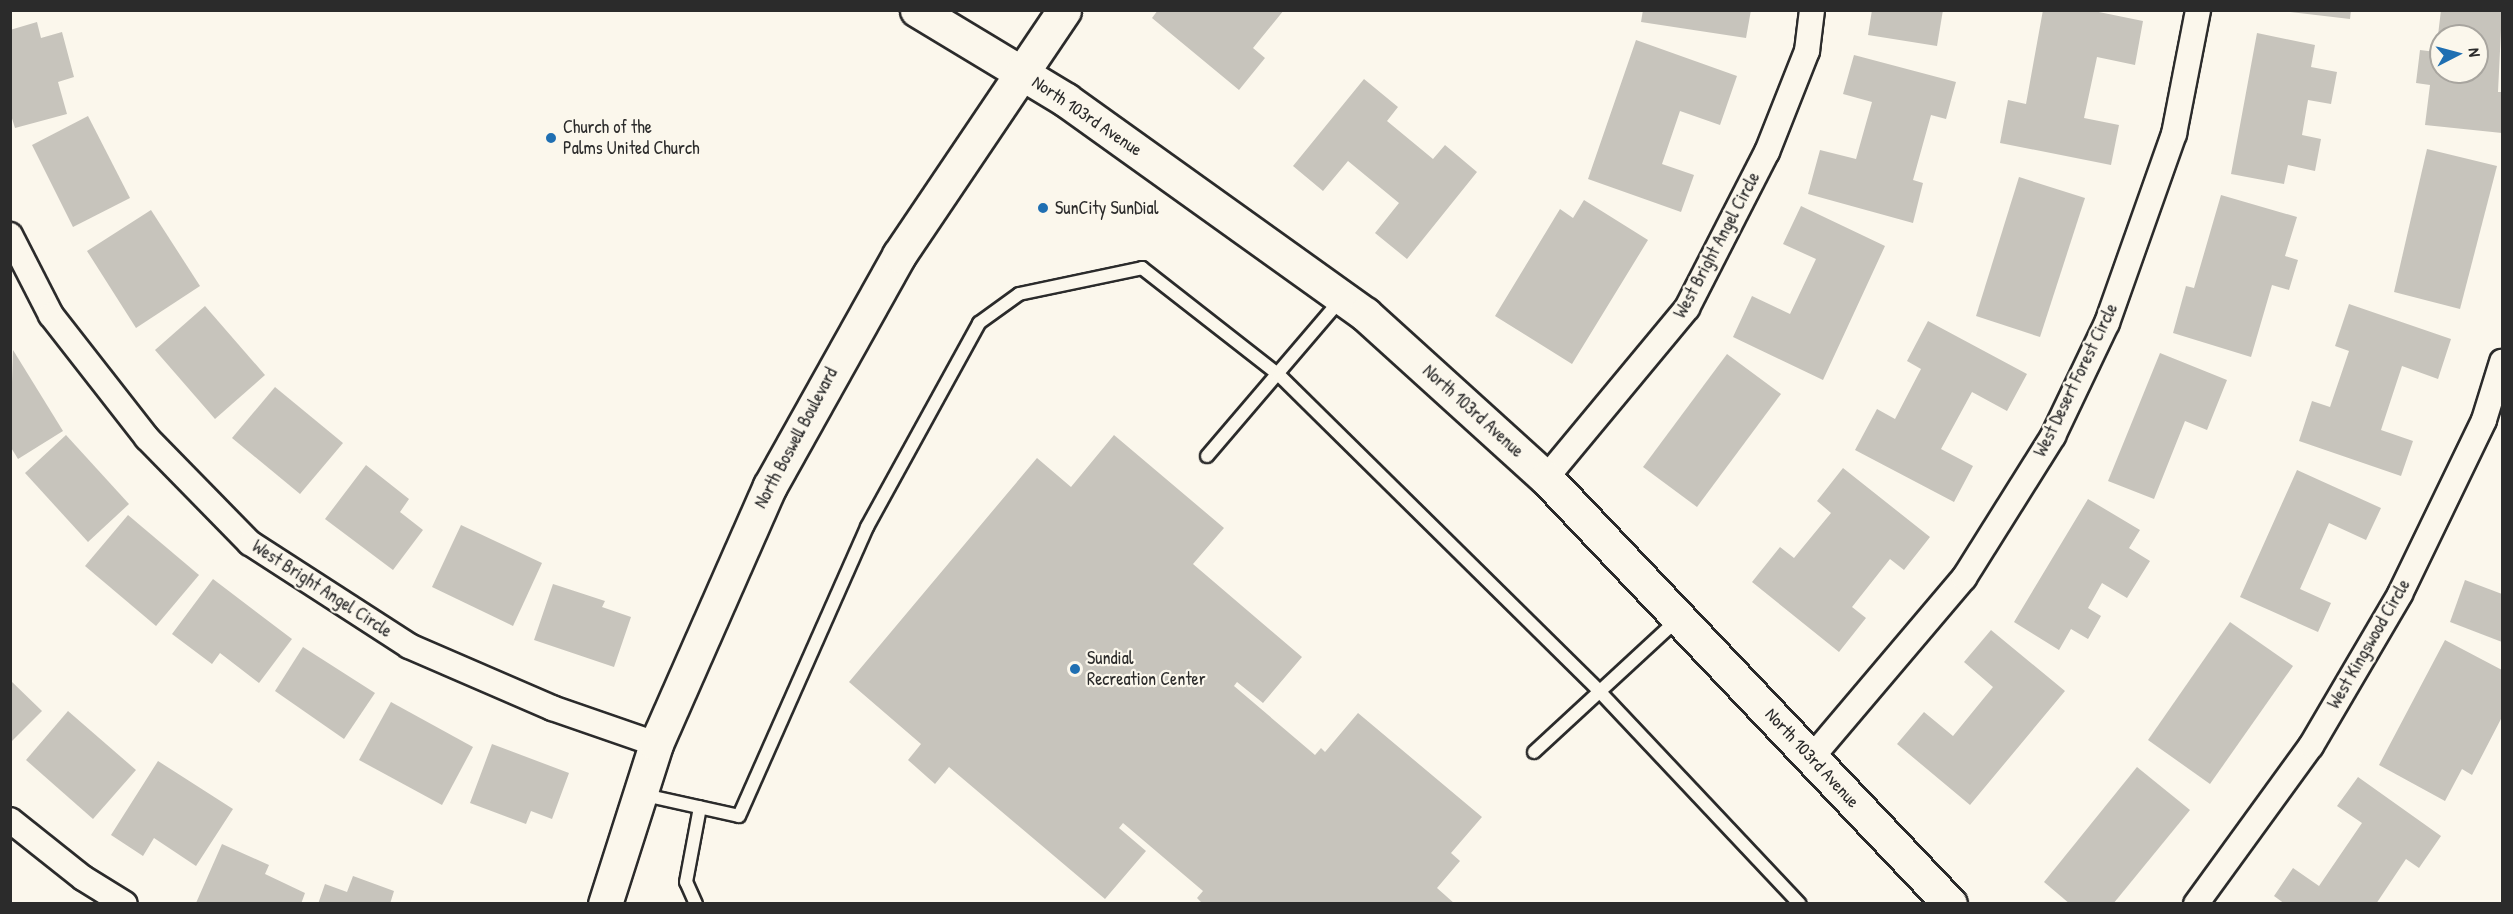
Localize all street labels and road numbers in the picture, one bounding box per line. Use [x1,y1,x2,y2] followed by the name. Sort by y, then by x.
[1028,71,1146,161] street label: North 103rd Avenue
[1669,168,1765,322] street label: West Bright Angel Circle
[2030,300,2122,460] street label: West Desert Forest Circle
[1418,360,1528,462] street label: North 103rd Avenue
[750,364,842,512] street label: North Boswell Boulevard
[248,536,396,642] street label: West Bright Angel Circle
[2323,575,2415,713] street label: West Kingswood Circle
[1760,704,1864,812] street label: North 103rd Avenue

